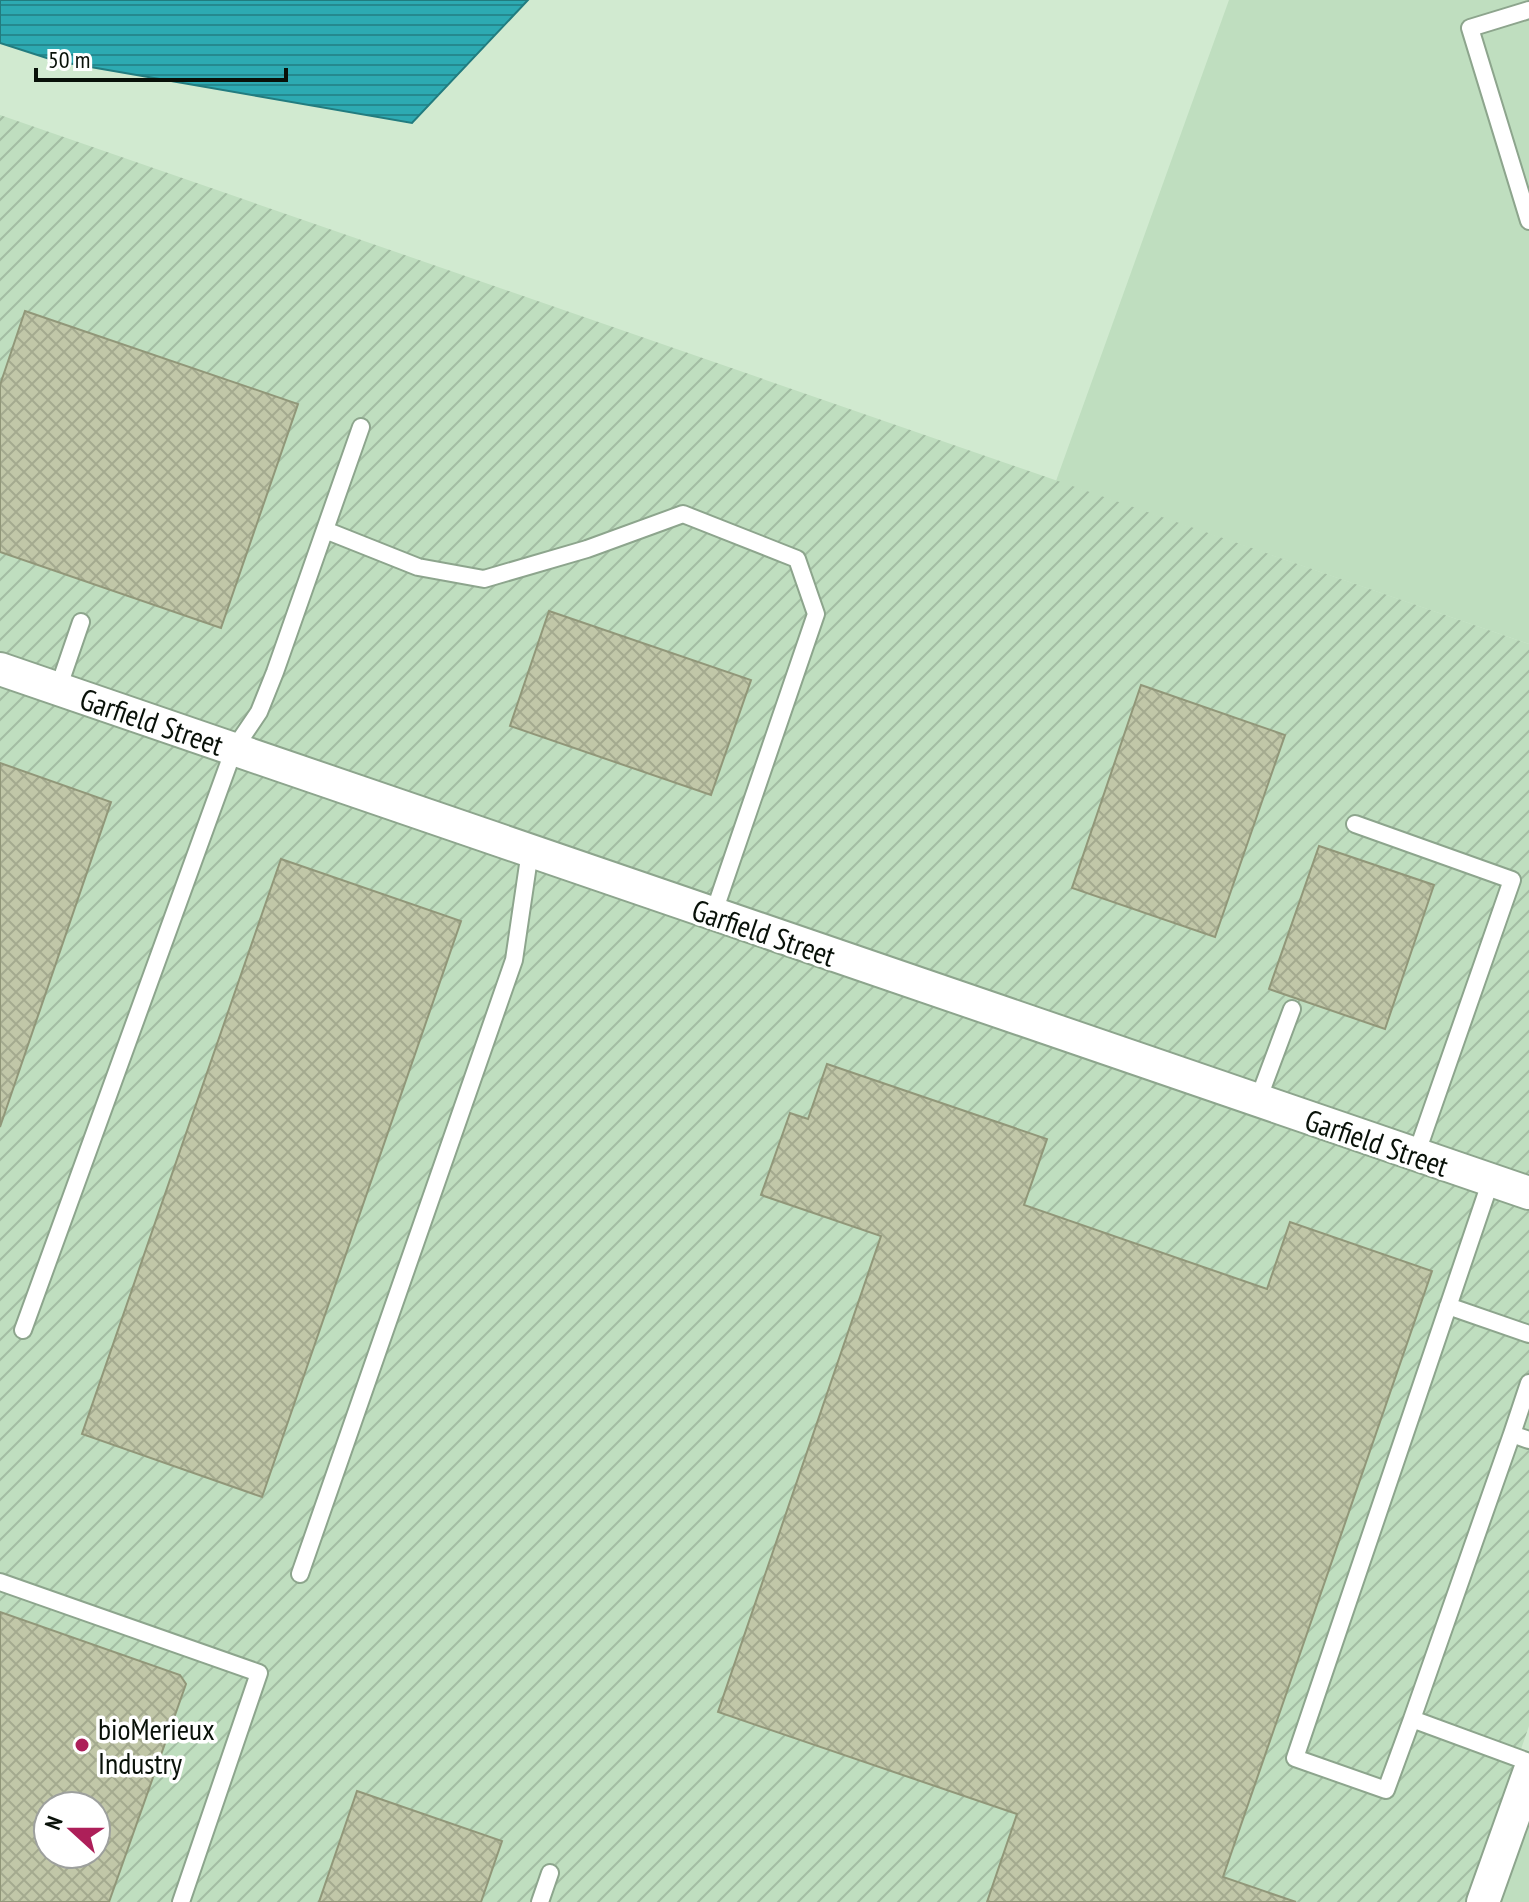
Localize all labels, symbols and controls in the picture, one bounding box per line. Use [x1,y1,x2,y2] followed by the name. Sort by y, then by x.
[36,32,286,82] scale bar
[48,44,90,75] text: 50 m
[75,678,229,764] street label: Garfield Street
[687,889,841,975] street label: Garfield Street
[1300,1099,1454,1185] street label: Garfield Street
[98,1709,215,1782] place label: bioMerieux Industry
[73,1736,91,1754] marker: bioMerieux Industry
[32,1790,112,1870] north arrow
[38,1812,69,1833] text: N

